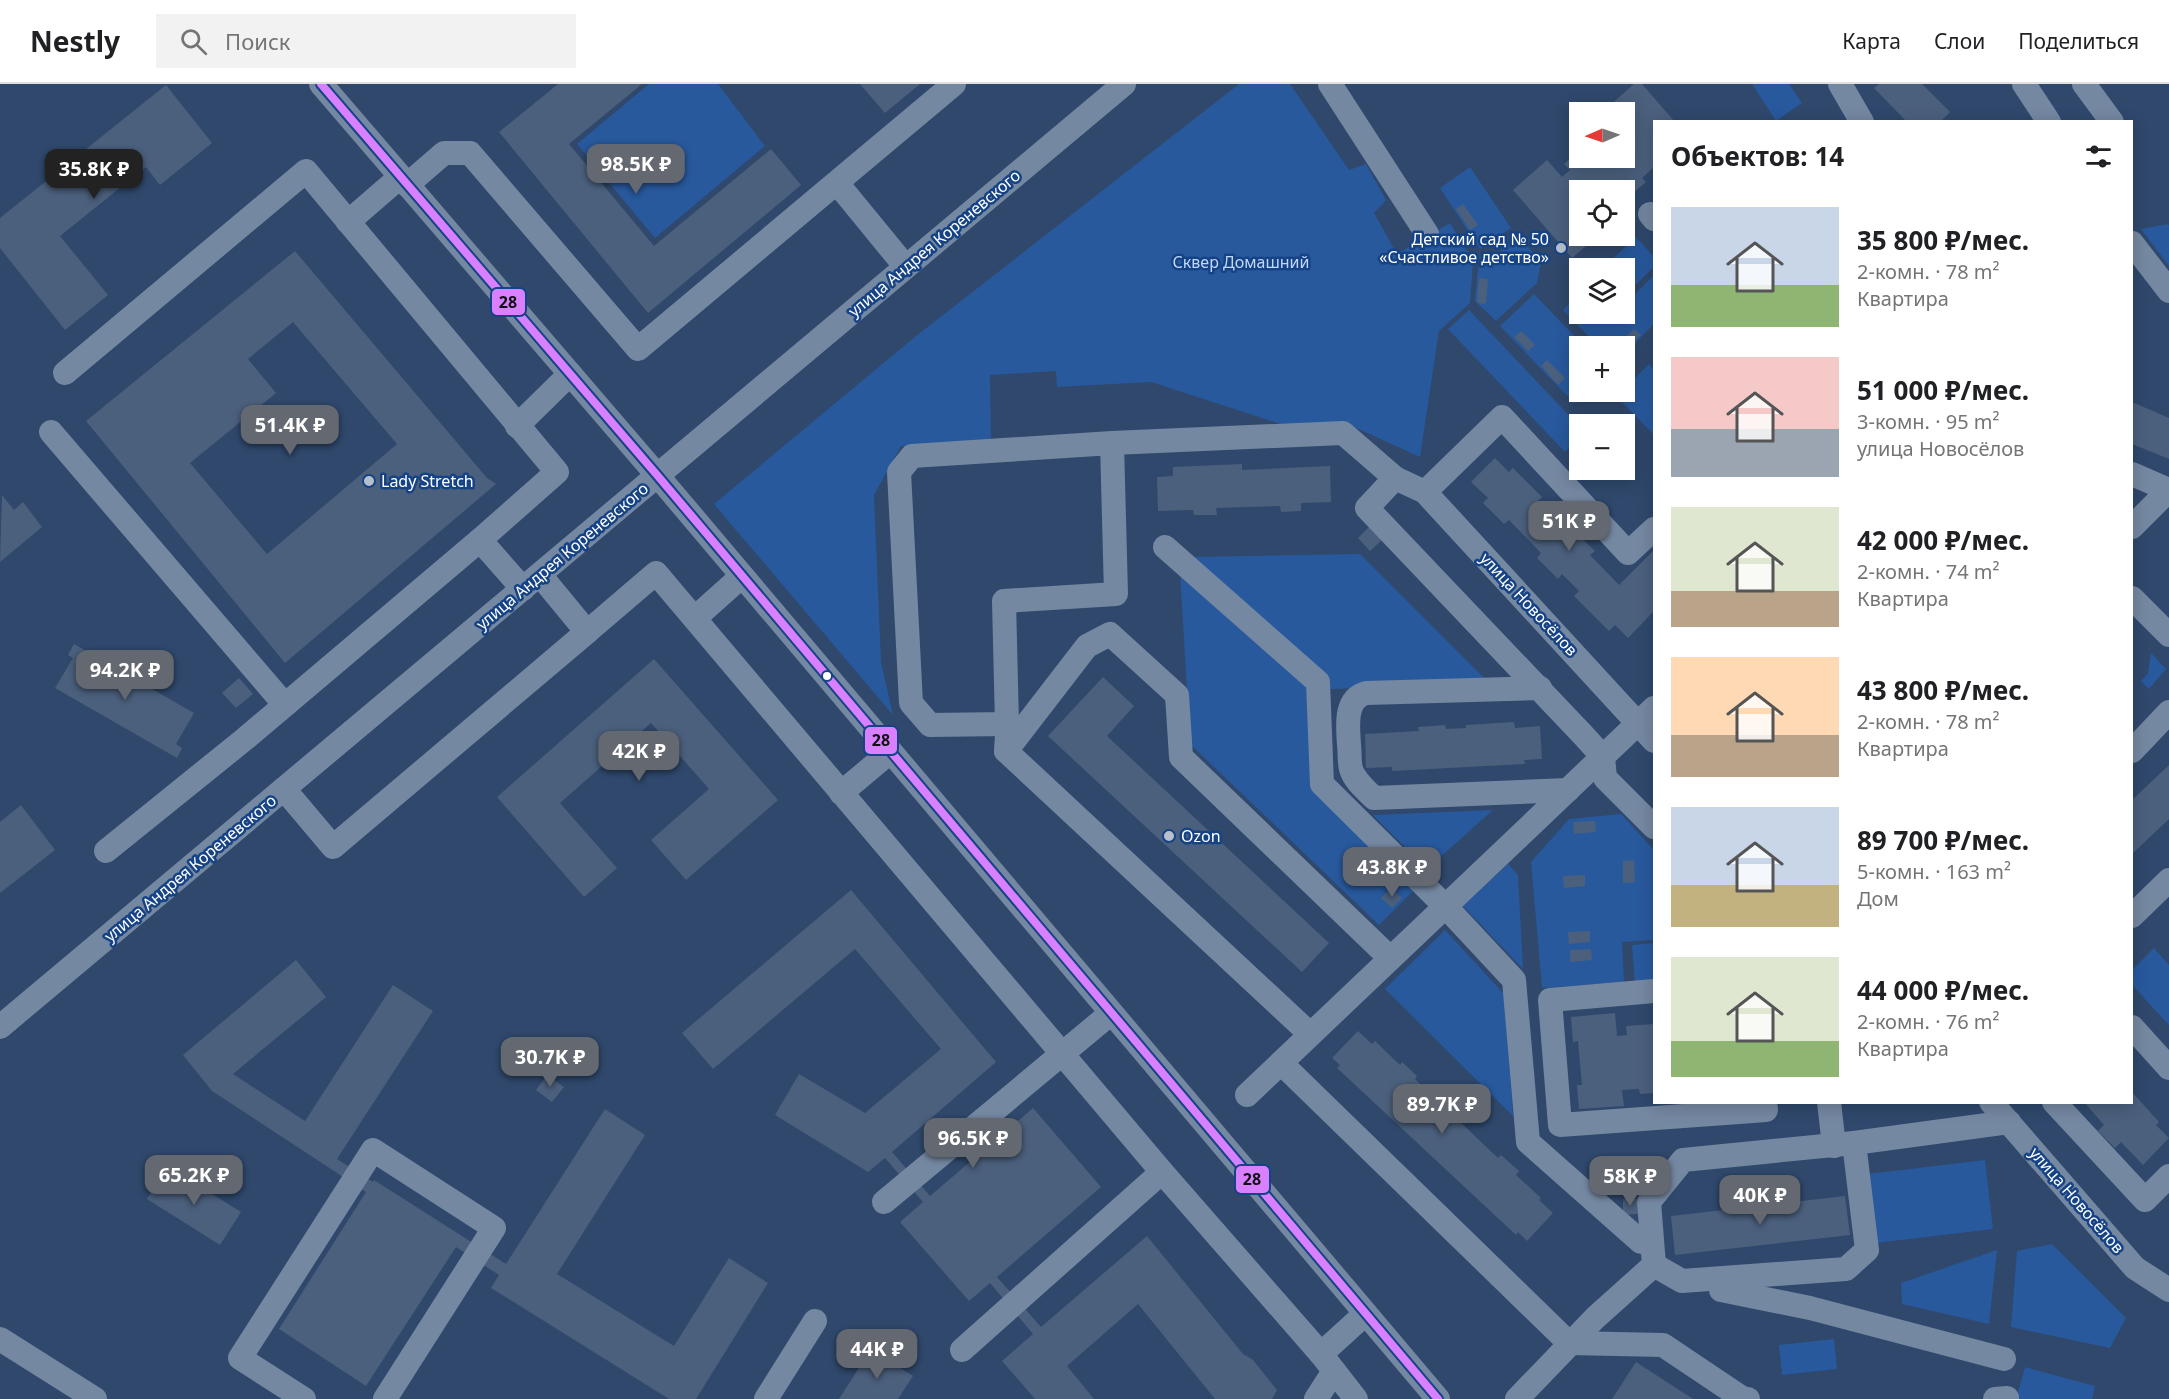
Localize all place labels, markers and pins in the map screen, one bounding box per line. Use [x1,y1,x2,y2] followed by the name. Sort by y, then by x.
[581,144,691,195] pin: 98.5K ₽
[39,149,149,200] pin: 35.8K ₽
[1379,228,1549,268] place label: Детский сад № 50 «Счастливое детство»
[1554,241,1568,255] marker: Детский сад № 50 «Счастливое детство»
[235,405,345,456] pin: 51.4K ₽
[381,470,474,492] place label: Lady Stretch
[362,474,376,488] marker: Lady Stretch
[1527,501,1611,552] pin: 51K ₽
[70,650,180,701] pin: 94.2K ₽
[821,670,833,682] unlabelled marker
[597,731,681,782] pin: 42K ₽
[1181,825,1221,847] place label: Ozon
[1162,829,1176,843] marker: Ozon
[1337,847,1447,898] pin: 43.8K ₽
[495,1037,605,1088] pin: 30.7K ₽
[1387,1084,1497,1135] pin: 89.7K ₽
[918,1118,1028,1169] pin: 96.5K ₽
[139,1155,249,1206] pin: 65.2K ₽
[1588,1156,1672,1207] pin: 58K ₽
[1718,1175,1802,1226] pin: 40K ₽
[835,1329,919,1380] pin: 44K ₽

